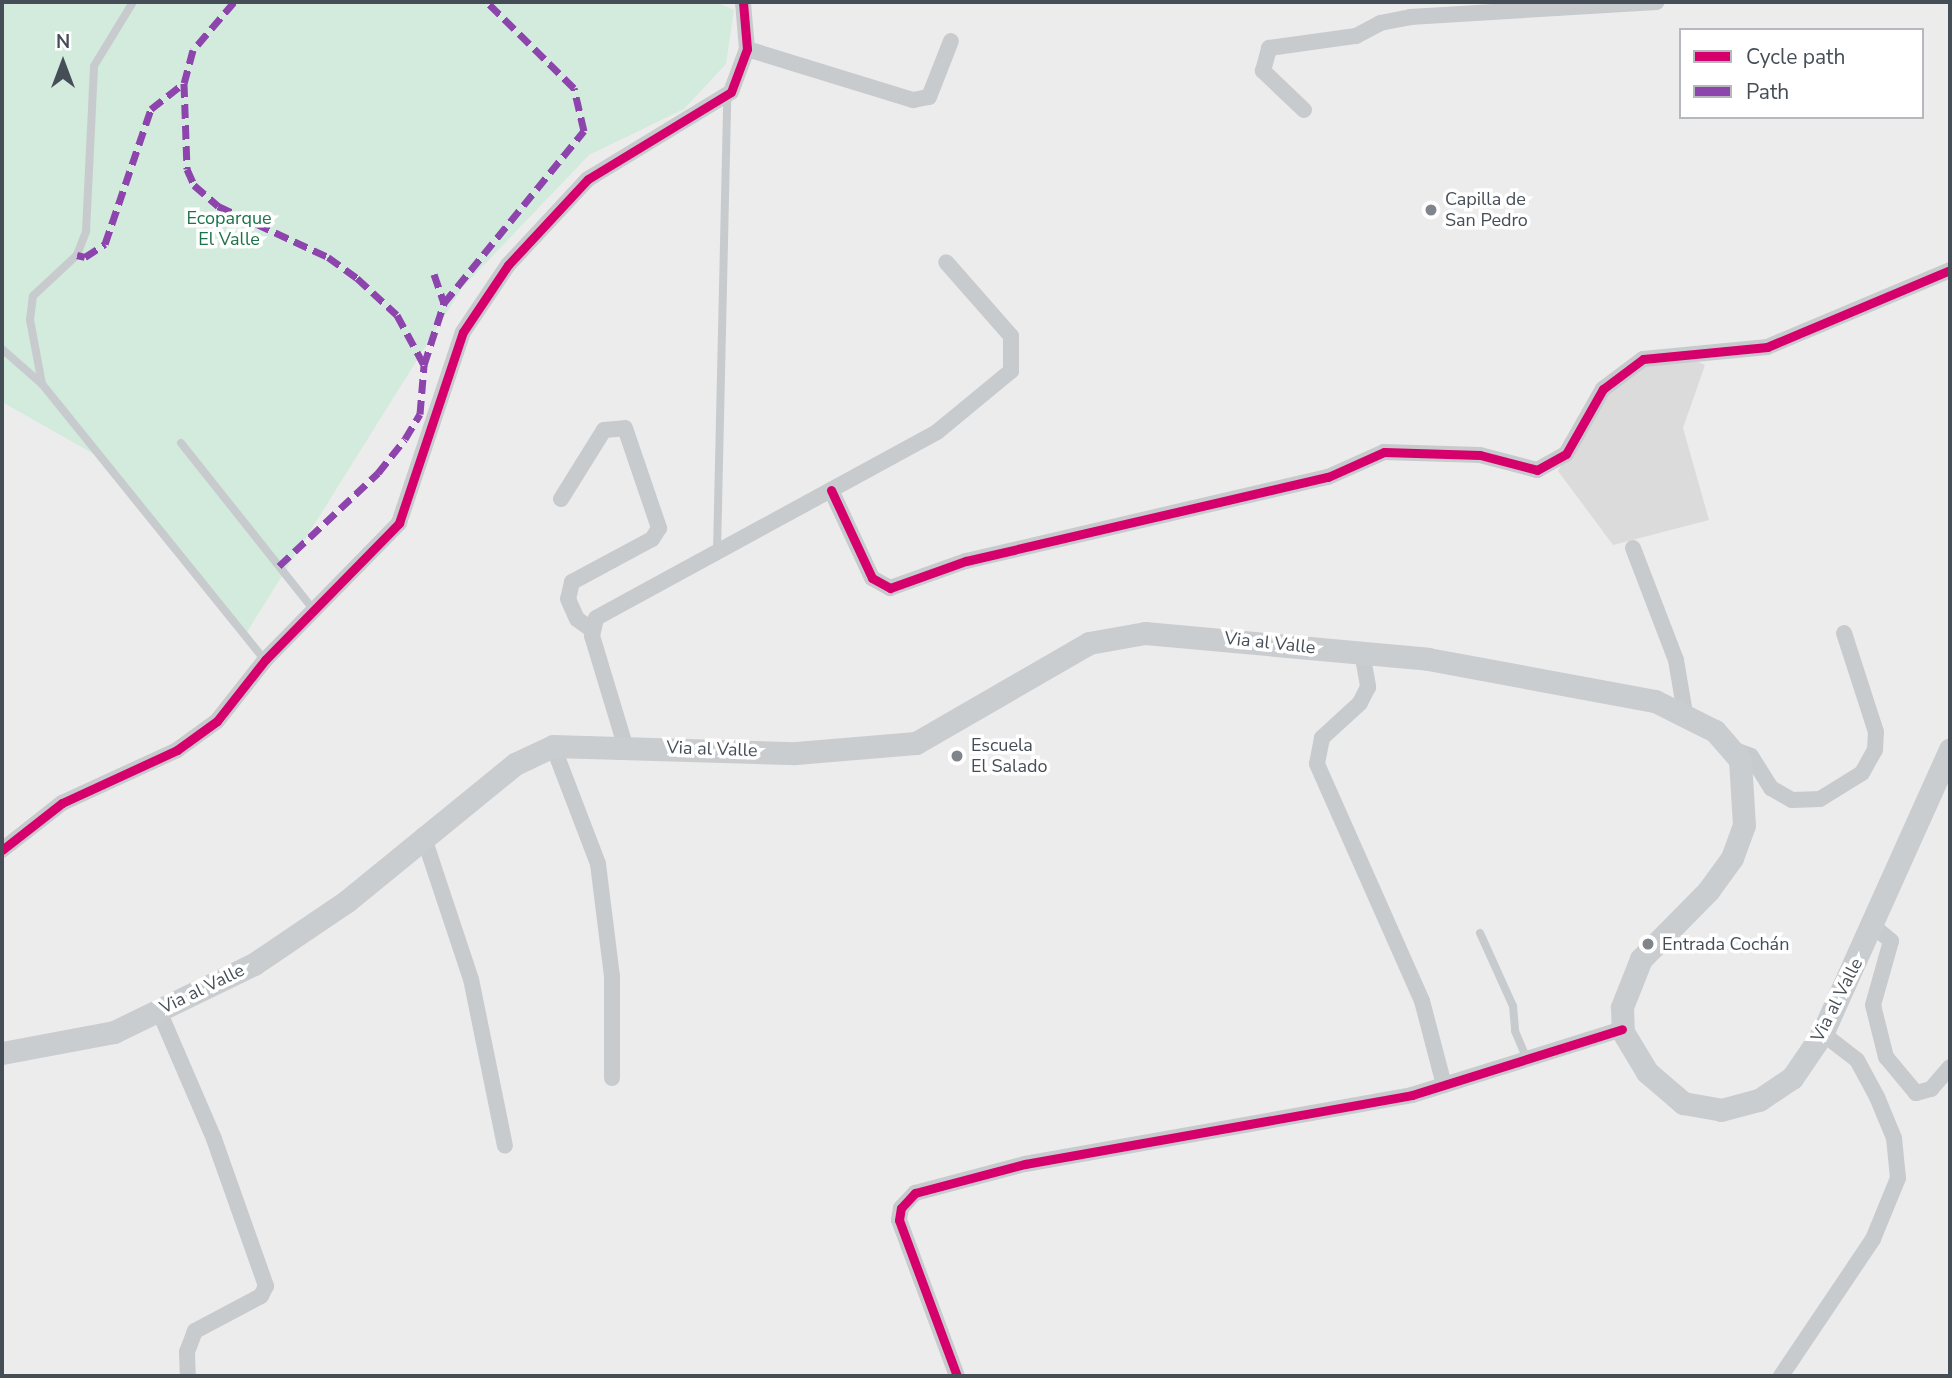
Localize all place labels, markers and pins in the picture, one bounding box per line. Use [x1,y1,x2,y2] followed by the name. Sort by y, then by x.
[1445,189,1528,232] place label: Capilla de San Pedro
[1423,202,1439,218] marker: Capilla de San Pedro
[971,735,1047,778] place label: Escuela El Salado
[949,748,965,764] marker: Escuela El Salado
[1662,933,1789,955] place label: Entrada Cochán
[1640,936,1656,952] marker: Entrada Cochán

